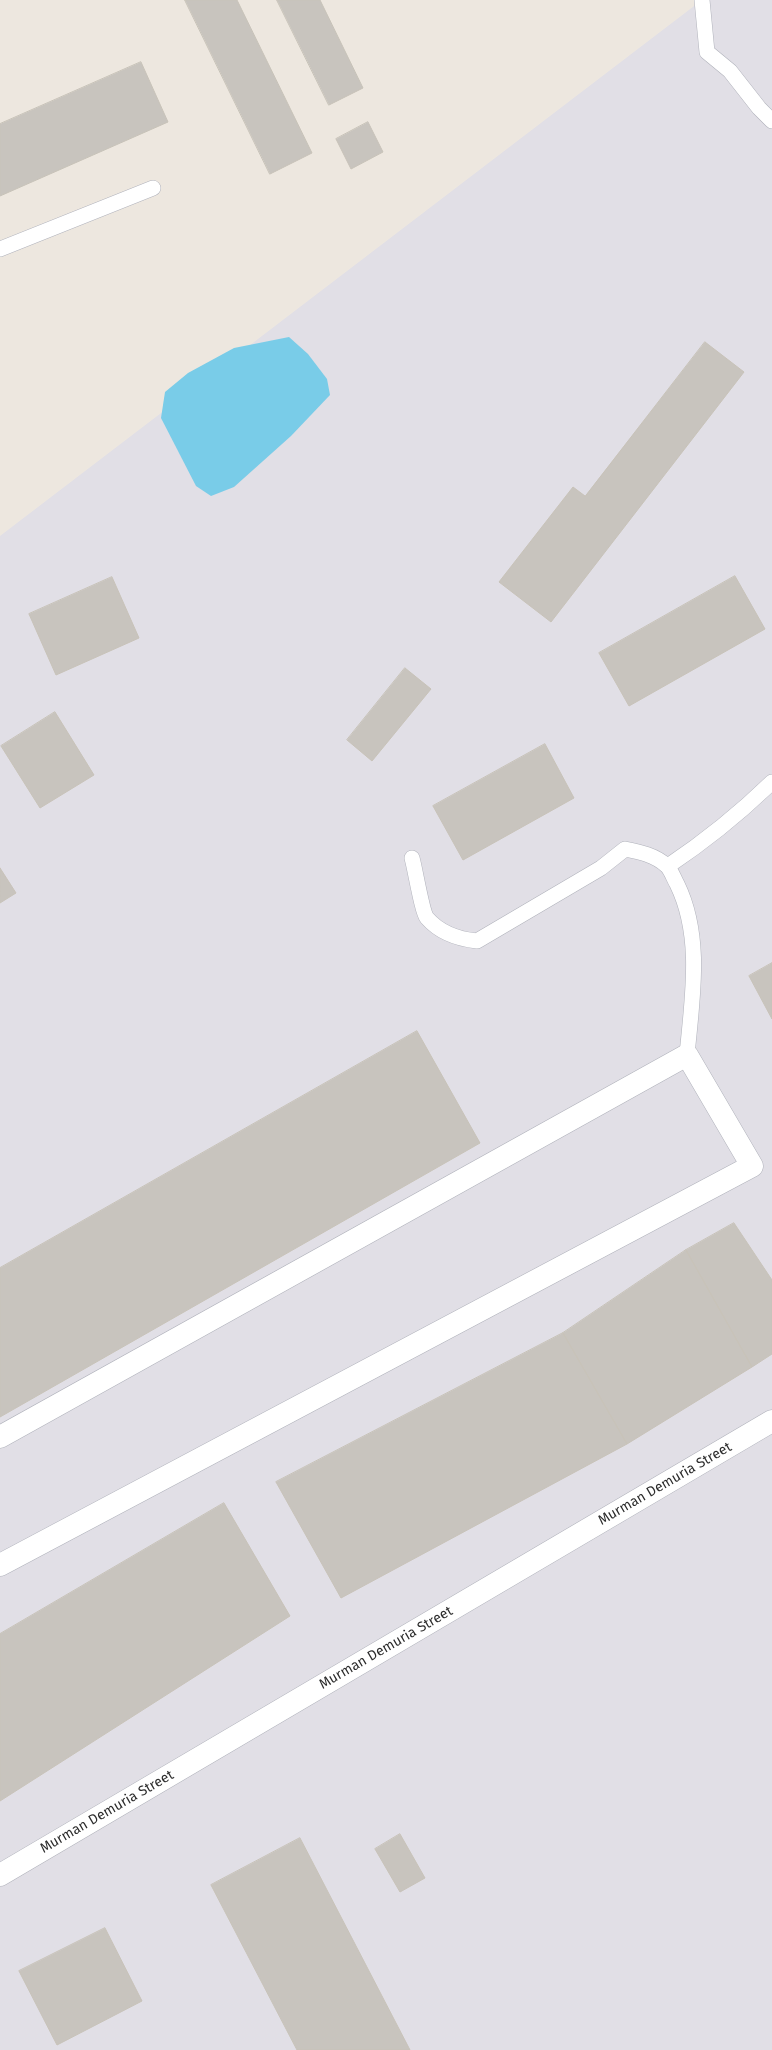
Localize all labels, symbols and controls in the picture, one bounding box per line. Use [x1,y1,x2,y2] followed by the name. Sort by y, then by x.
[595,1439,735,1529] street label: Murman Demuria Street
[316,1603,456,1693] street label: Murman Demuria Street
[37,1767,177,1857] street label: Murman Demuria Street

